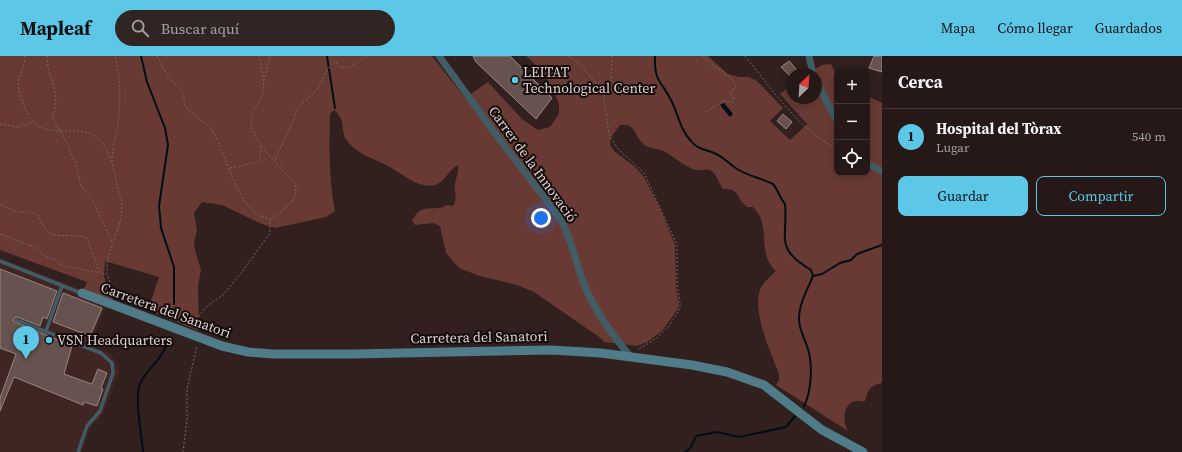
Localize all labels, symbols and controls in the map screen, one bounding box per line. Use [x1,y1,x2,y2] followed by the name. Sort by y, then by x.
[115,10,395,46] search box
[20,15,91,41] text: Mapleaf
[129,17,151,39] icon: search
[161,18,239,39] text: Buscar aquí
[941,18,975,38] text: Mapa
[997,18,1073,38] text: Cómo llegar
[1095,18,1162,38] text: Guardados
[523,62,655,98] place label: LEITAT Technological Center
[786,68,822,104] north arrow
[834,68,870,176] map controls
[834,68,870,104] button: +
[898,70,943,94] text: Cerca
[510,75,520,85] marker: LEITAT Technological Center
[484,102,582,226] street label: Carrer de la Innovació
[834,104,870,140] button: −
[936,118,1062,139] text: Hospital del Tòrax
[907,128,915,145] text: 1
[1132,128,1166,145] text: 540 m
[936,139,969,156] text: Lugar
[834,140,870,176] button: locate
[898,176,1028,216] button: Guardar
[1036,176,1166,216] button: Compartir
[531,208,551,228] your location
[98,277,234,343] street label: Carretera del Sanatori
[13,326,39,359] pin: 1
[410,326,548,348] street label: Carretera del Sanatori
[57,330,172,350] place label: VSN Headquarters
[44,335,54,345] marker: VSN Headquarters

